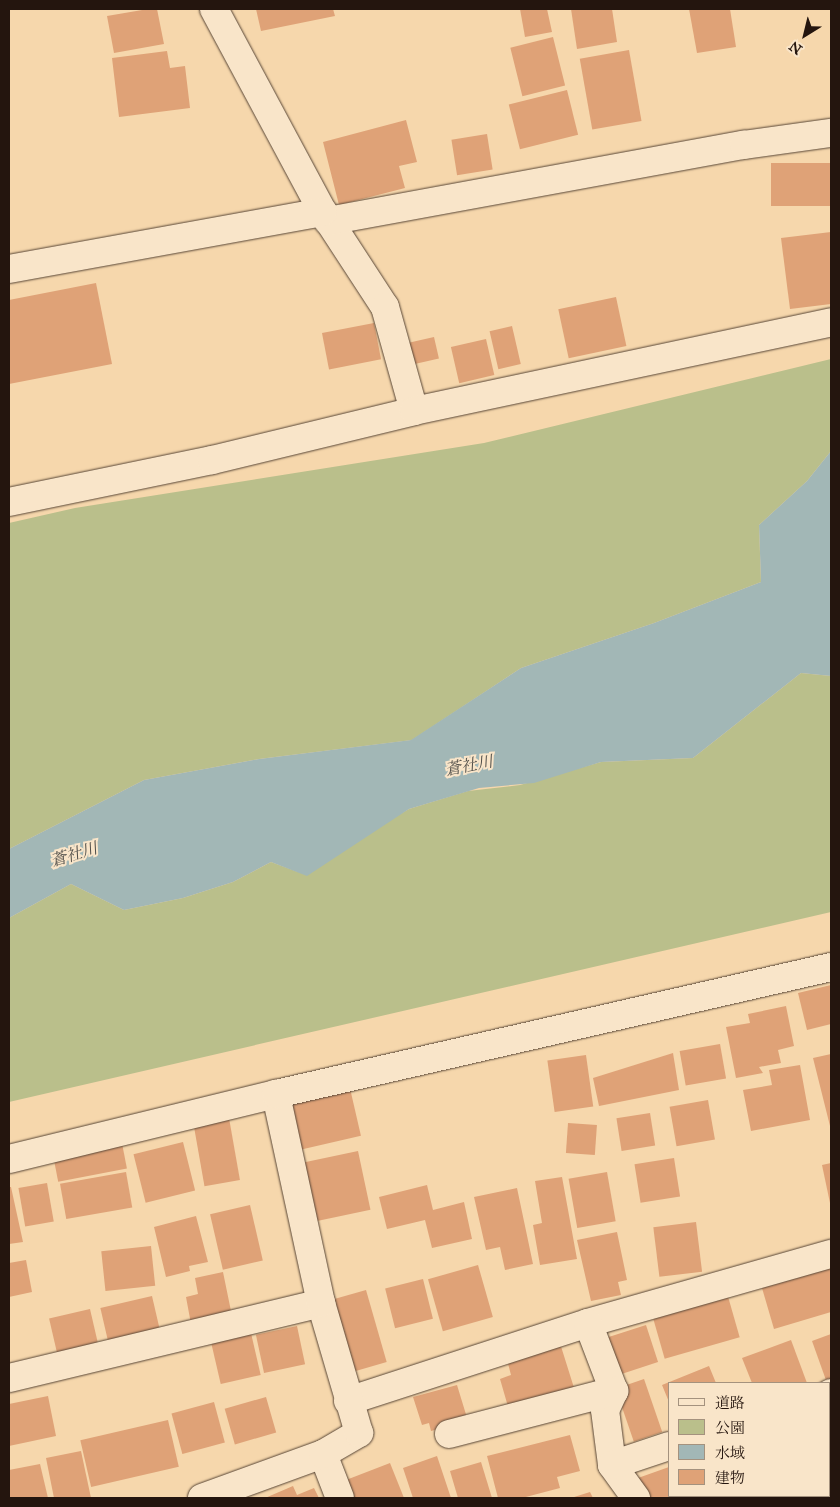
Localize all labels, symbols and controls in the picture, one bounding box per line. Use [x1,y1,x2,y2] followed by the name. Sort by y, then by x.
[780,10,830,60] north arrow
[786,37,806,58] text: N
[444,752,494,780] water label: 蒼社川
[48,839,100,871] water label: 蒼社川
[668,1382,830,1497] legend
[715,1394,745,1412] text: 道路
[715,1419,745,1437] text: 公園
[715,1444,745,1462] text: 水域
[715,1469,745,1487] text: 建物

